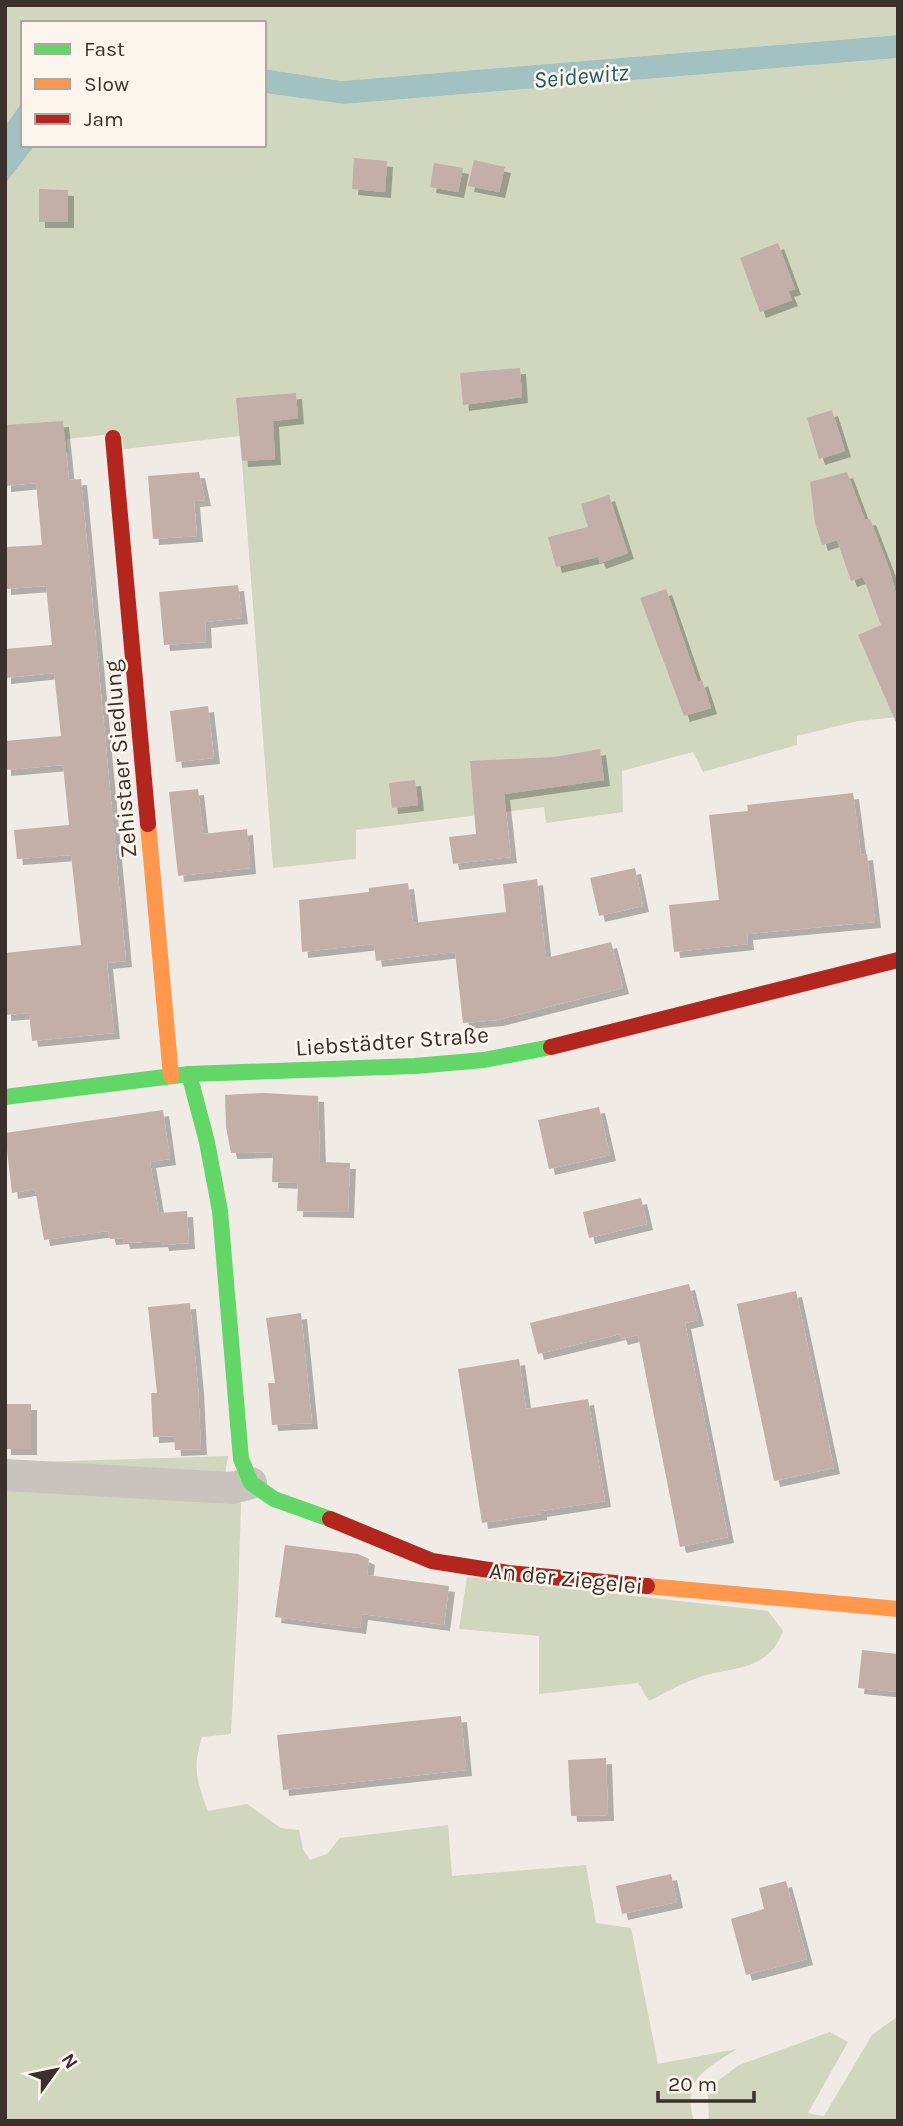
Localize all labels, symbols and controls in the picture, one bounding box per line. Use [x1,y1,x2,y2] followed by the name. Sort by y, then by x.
[21,21,266,147] legend
[84,37,125,61] text: Fast
[532,58,630,94] water label: Seidewitz
[84,72,129,96] text: Slow
[84,107,124,131] text: Jam
[98,659,143,859] street label: Zehistaer Siedlung
[294,1021,490,1062] street label: Liebstädter Straße
[488,1557,644,1600] street label: An der Ziegelei
[21,2035,91,2105] north arrow
[56,2050,82,2073] text: N
[658,2060,754,2104] scale bar
[668,2072,717,2096] text: 20 m

